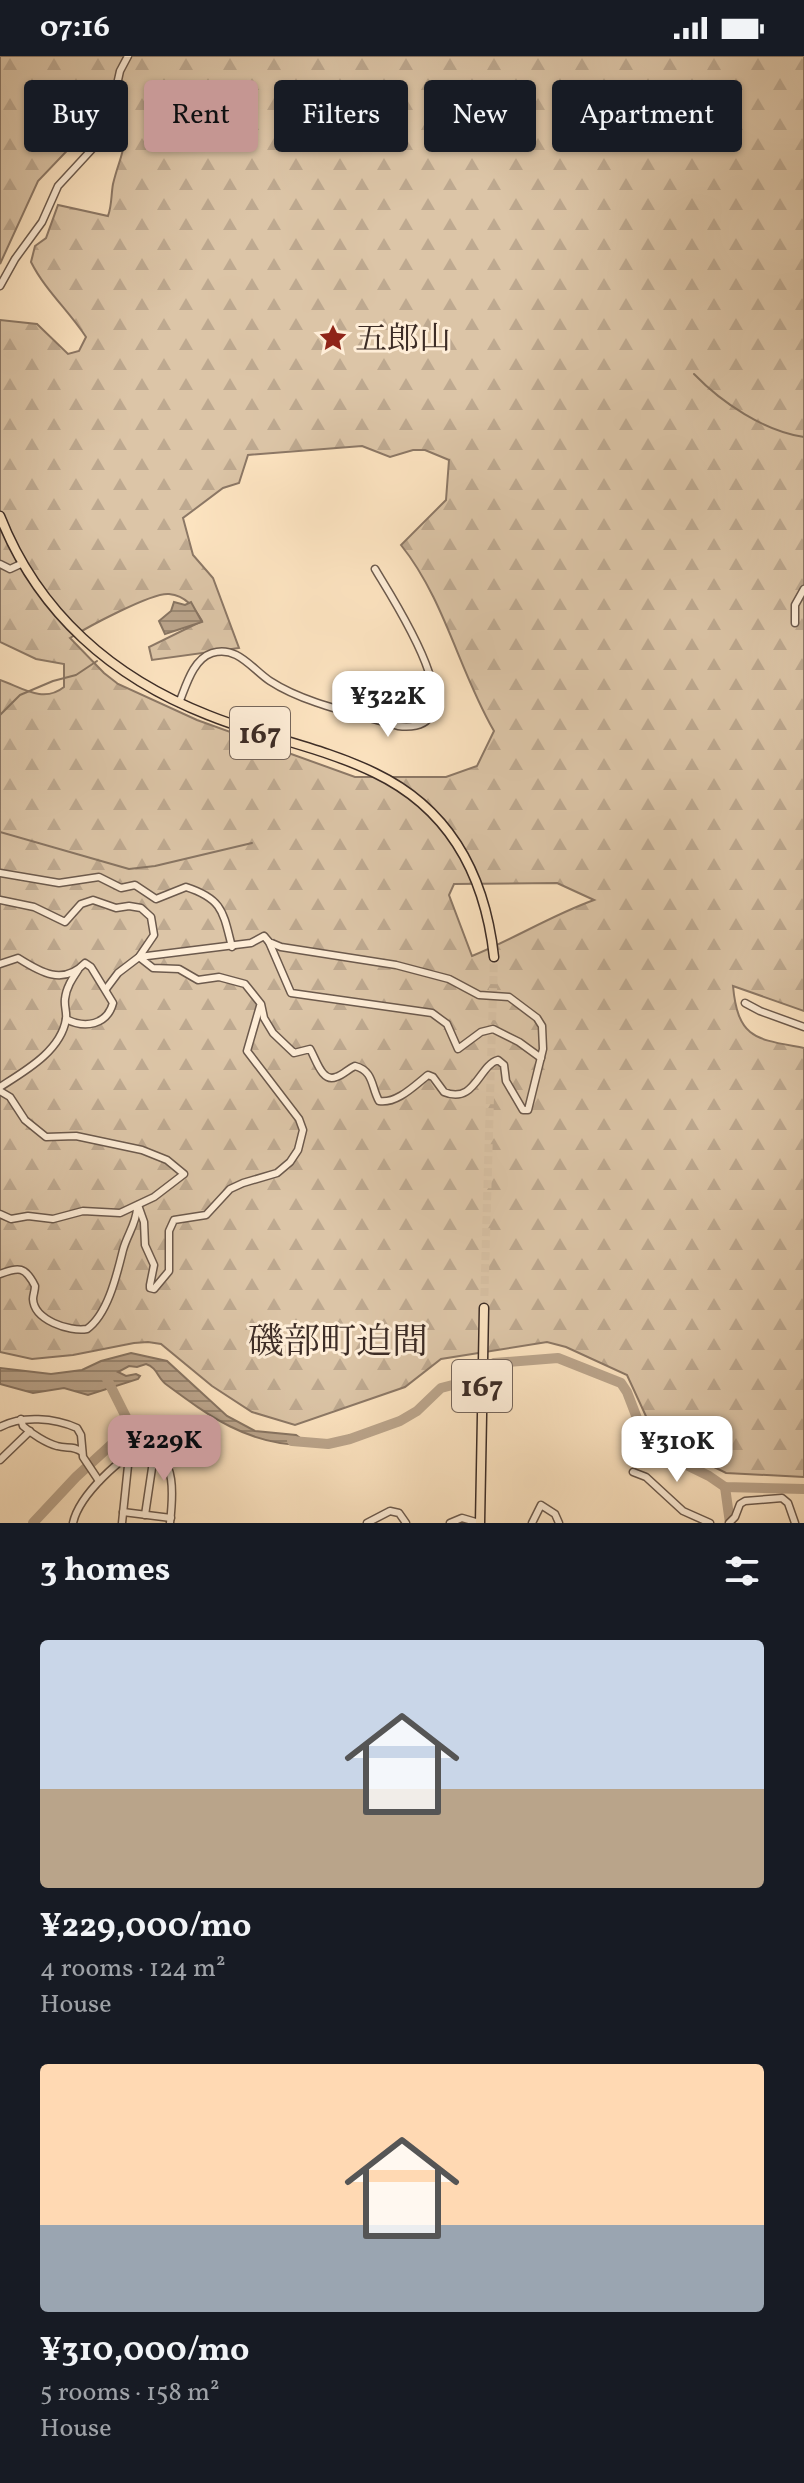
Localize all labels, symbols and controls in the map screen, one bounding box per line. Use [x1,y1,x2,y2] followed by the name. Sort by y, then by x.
[40,7,110,49] text: 07:16
[24,80,128,152] chip: Buy
[144,80,258,152] chip: Rent
[274,80,408,152] chip: Filters
[424,80,536,152] chip: New
[552,80,742,152] chip: Apartment
[355,319,451,363] place label: 五郎山
[318,323,348,353] place icon: 五郎山
[332,671,444,739] pin: ¥322K
[350,679,426,715] text: ¥322K
[230,707,290,759] road number: 167
[248,1319,428,1369] district label: 磯部町迫間
[452,1360,512,1412] road number: 167
[108,1415,220,1483] pin: ¥229K
[621,1416,733,1484] pin: ¥310K
[126,1423,202,1459] text: ¥229K
[640,1424,714,1460] text: ¥310K
[40,1548,170,1595] text: 3 homes
[720,1549,764,1593] icon: filters
[330,1692,474,1836] icon: home
[40,1904,252,1951] text: ¥229,000/mo
[40,1951,226,1987] text: 4 rooms · 124 m²
[40,1987,112,2023] text: House
[330,2116,474,2260] icon: home
[40,2328,250,2375] text: ¥310,000/mo
[40,2375,220,2411] text: 5 rooms · 158 m²
[40,2411,112,2447] text: House

